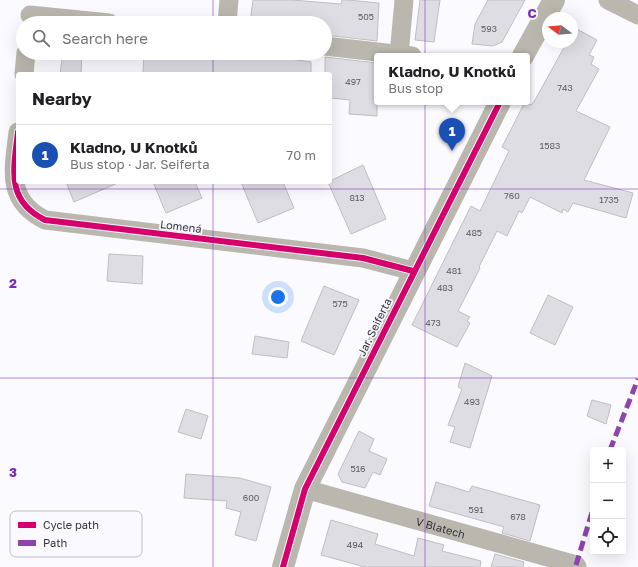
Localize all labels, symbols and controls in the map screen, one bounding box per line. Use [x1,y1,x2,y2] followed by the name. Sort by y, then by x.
[527,5,537,21] text: C
[358,11,374,22] house number: 505
[542,12,578,48] north arrow
[16,16,332,60] search box
[481,23,497,34] house number: 593
[30,27,52,49] icon: search
[62,29,148,47] text: Search here
[374,53,530,105] popup
[388,62,516,80] text: Kladno, U Knotků
[345,76,361,87] house number: 497
[388,80,443,96] text: Bus stop
[557,82,573,93] house number: 743
[32,88,92,109] text: Nearby
[439,118,465,151] pin: 1
[70,138,197,156] text: Kladno, U Knotků
[540,140,560,151] house number: 1583
[42,147,48,163] text: 1
[286,147,316,163] text: 70 m
[70,156,210,172] text: Bus stop · Jar. Seiferta
[504,190,520,201] house number: 760
[349,192,365,203] house number: 813
[599,194,619,205] house number: 1735
[159,217,203,235] street label: Lomená
[466,227,482,238] house number: 485
[446,265,462,276] house number: 481
[9,275,17,291] text: 2
[437,282,453,293] house number: 483
[268,287,288,307] your location
[354,296,394,358] street label: Jar. Seiferta
[332,298,348,309] house number: 575
[425,317,441,328] house number: 473
[464,396,480,407] house number: 493
[590,447,626,555] map controls
[590,447,626,483] button: +
[350,463,366,474] house number: 516
[9,464,17,480] text: 3
[590,483,626,519] button: −
[243,492,260,503] house number: 600
[468,504,484,515] house number: 591
[10,511,142,557] legend
[510,511,526,522] house number: 678
[415,514,467,540] street label: V Blatech
[43,518,99,531] text: Cycle path
[590,519,626,555] button: locate
[43,536,67,549] text: Path
[347,539,364,550] house number: 494

